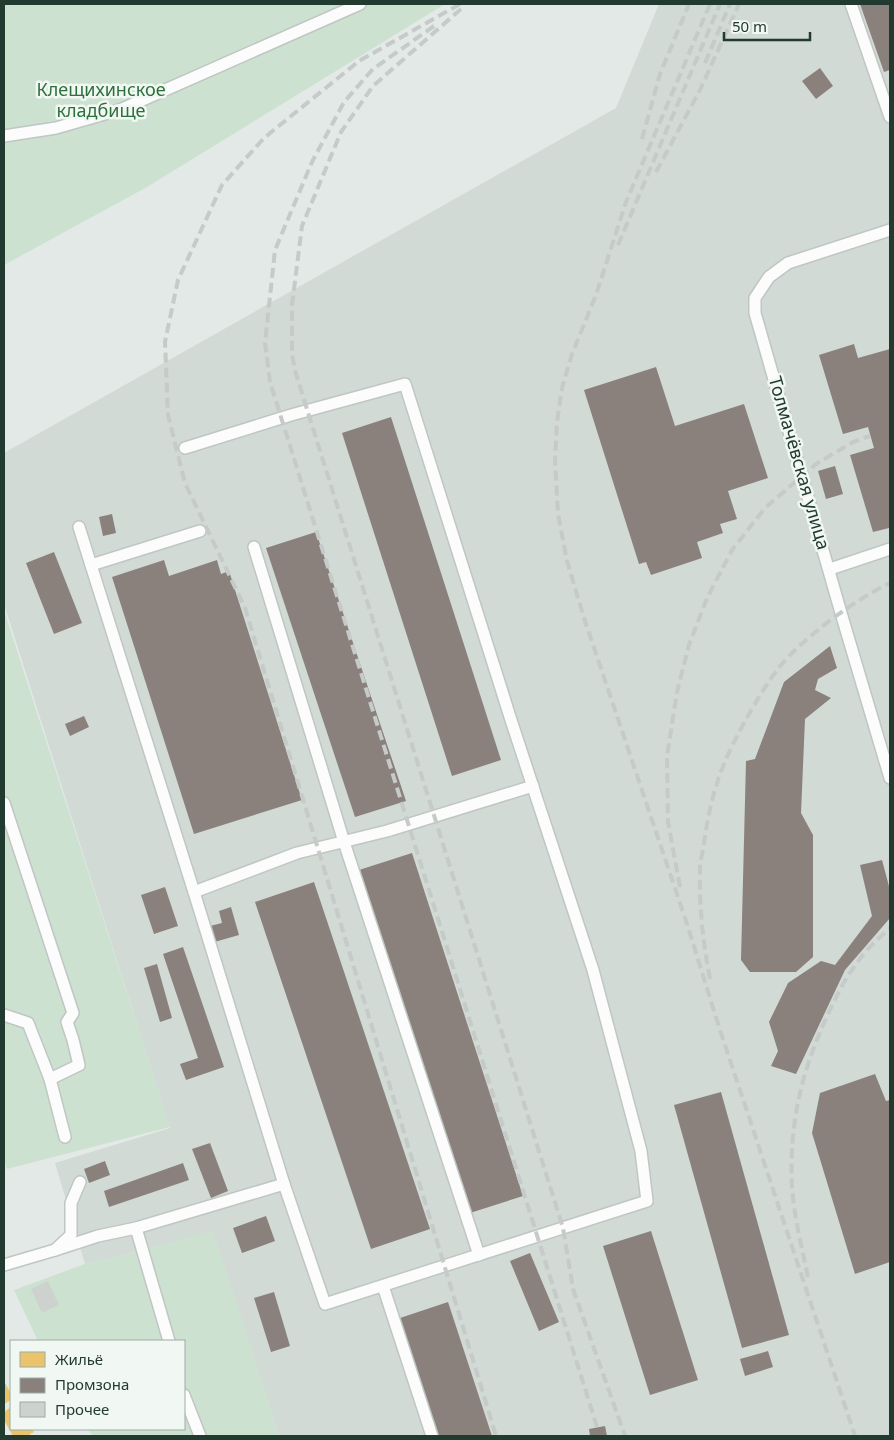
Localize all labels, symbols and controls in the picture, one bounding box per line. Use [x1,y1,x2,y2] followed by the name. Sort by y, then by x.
[724,10,810,42] scale bar
[732,16,767,36] text: 50 m
[36,77,166,122] park label: Клещихинское кладбище
[764,373,836,552] street label: Толмачёвская улица
[10,1340,185,1430] legend
[55,1349,103,1369] text: Жильё
[55,1374,129,1394] text: Промзона
[55,1399,109,1419] text: Прочее

